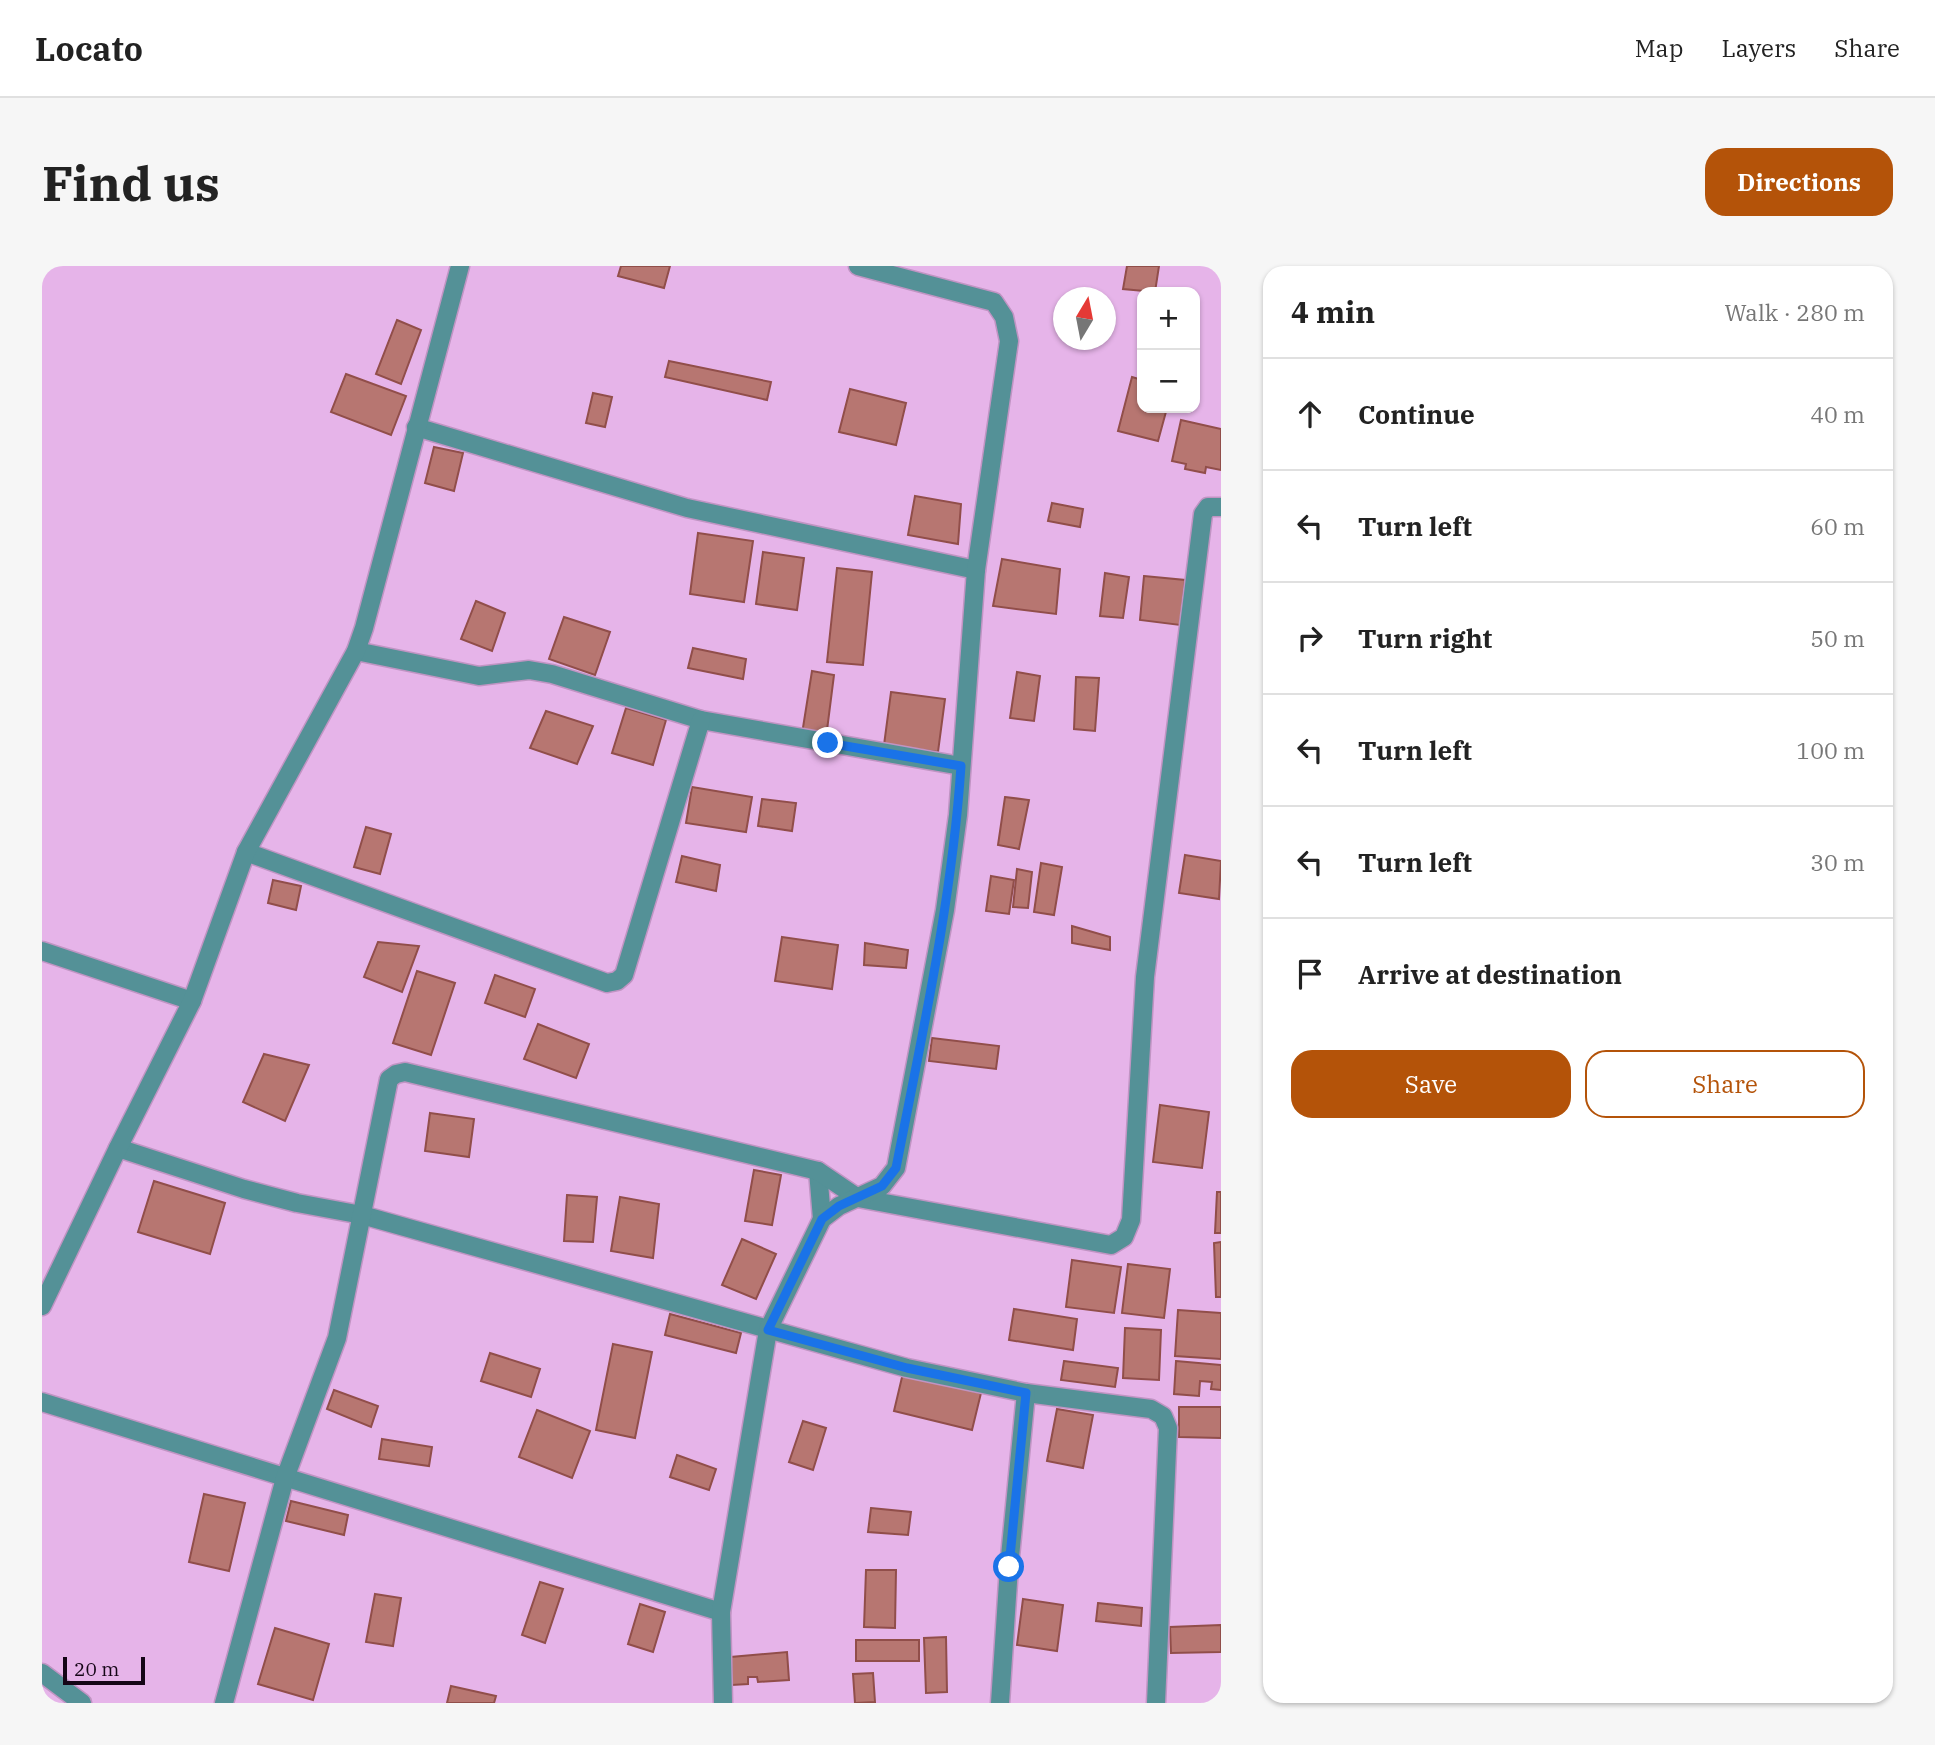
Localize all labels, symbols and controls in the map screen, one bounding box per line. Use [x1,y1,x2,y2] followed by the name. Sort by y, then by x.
[35,27,143,70] text: Locato
[1635,32,1683,64] text: Map
[1721,32,1796,64] text: Layers
[1834,32,1900,64] text: Share
[1705,148,1893,216] button: Directions
[42,151,220,214] text: Find us
[1053,287,1116,350] north arrow
[1137,287,1200,413] map controls
[1137,287,1200,350] button: +
[1291,292,1375,331] text: 4 min
[1724,297,1865,327] text: Walk · 280 m
[1137,350,1200,413] button: −
[1291,395,1329,433] icon: ahead
[1358,397,1475,431] text: Continue
[1810,399,1865,429] text: 40 m
[1291,507,1329,545] icon: left
[1358,509,1472,543] text: Turn left
[1810,511,1865,541] text: 60 m
[1291,619,1329,657] icon: right
[1358,621,1492,655] text: Turn right
[1810,623,1865,653] text: 50 m
[812,727,843,758] route end
[1291,731,1329,769] icon: left
[1358,733,1472,767] text: Turn left
[1796,735,1865,765] text: 100 m
[1291,843,1329,881] icon: left
[1358,845,1472,879] text: Turn left
[1810,847,1865,877] text: 30 m
[1291,955,1329,993] icon: arrive
[1358,957,1622,991] text: Arrive at destination
[1291,1050,1571,1118] button: Save
[1585,1050,1865,1118] button: Share
[993,1551,1024,1582] route start
[63,1654,145,1686] scale bar
[74,1657,119,1681] text: 20 m

